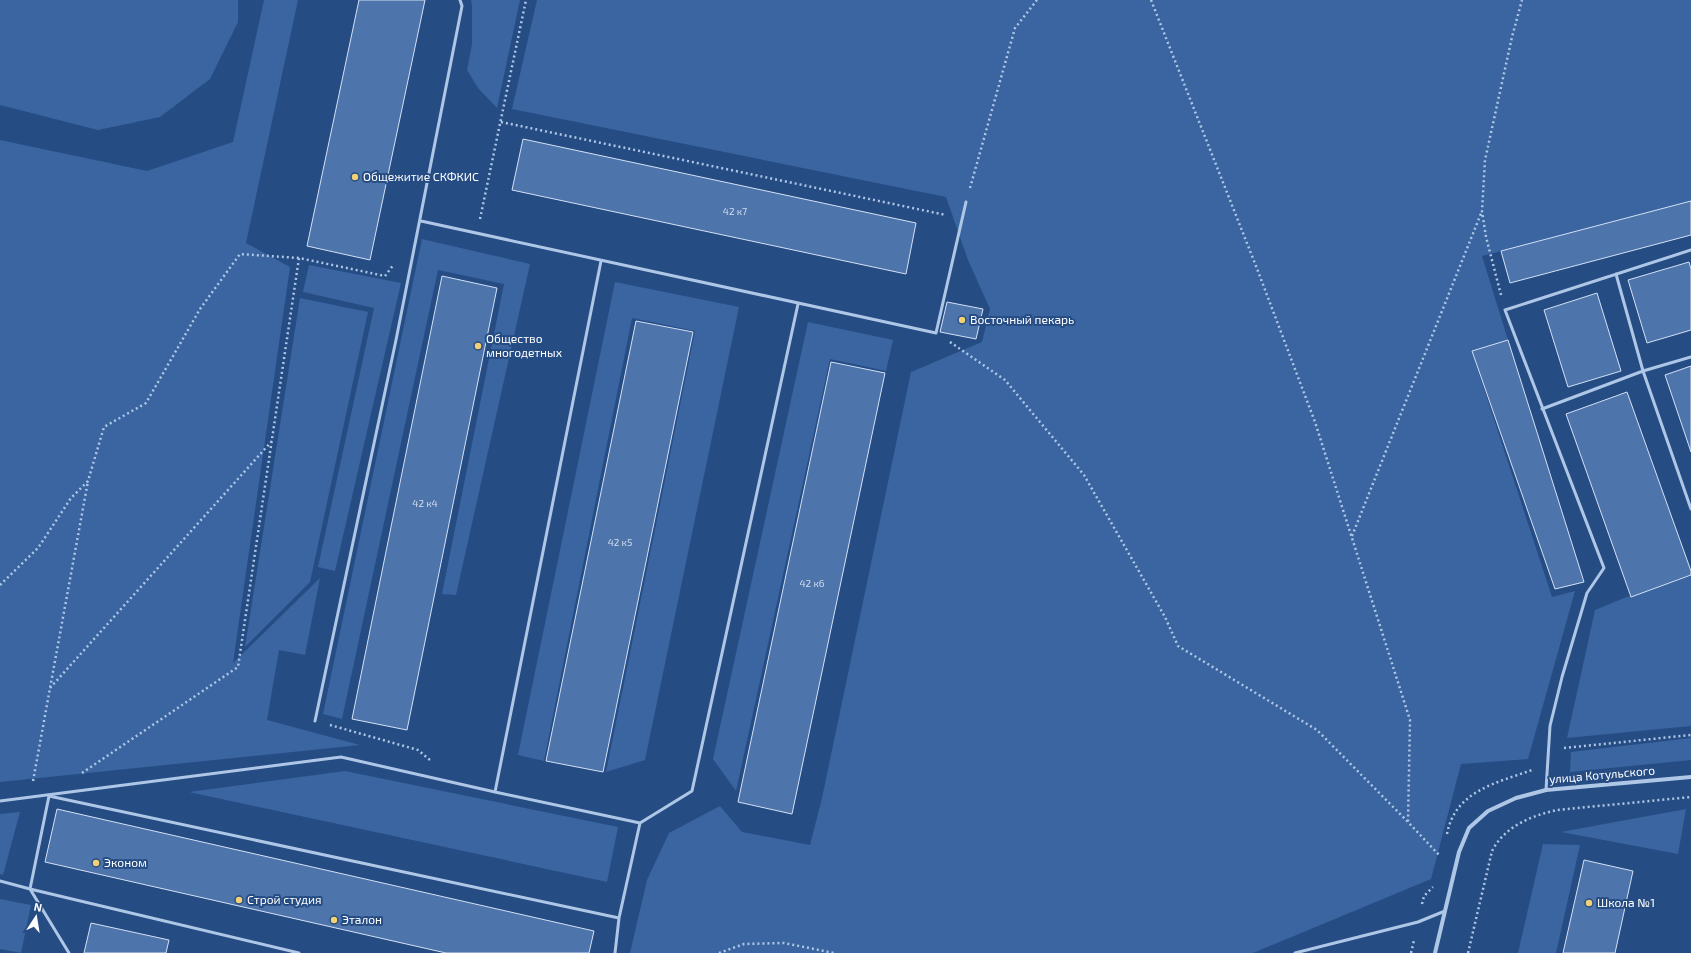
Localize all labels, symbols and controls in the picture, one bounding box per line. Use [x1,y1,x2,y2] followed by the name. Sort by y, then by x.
[363,169,479,183] place label: Общежитие СКФКИС
[350,172,360,182] marker: Общежитие СКФКИС
[723,205,747,217] house number: 42 к7
[970,312,1074,326] place label: Восточный пекарь
[957,315,967,325] marker: Восточный пекарь
[486,331,563,359] place label: Общество многодетных
[473,341,483,351] marker: Общество многодетных
[412,497,438,509] house number: 42 к4
[608,536,632,548] house number: 42 к5
[799,577,825,589] house number: 42 к6
[1548,762,1656,787] street label: улица Котульского
[104,855,147,869] place label: Эконом
[91,858,101,868] marker: Эконом
[247,892,322,907] place label: Строй студия
[234,895,244,905] marker: Строй студия
[1597,895,1655,909] place label: Школа №1
[16,897,56,937] north arrow
[1584,898,1594,908] marker: Школа №1
[33,900,43,914] text: N
[342,912,382,926] place label: Эталон
[329,915,339,925] marker: Эталон

